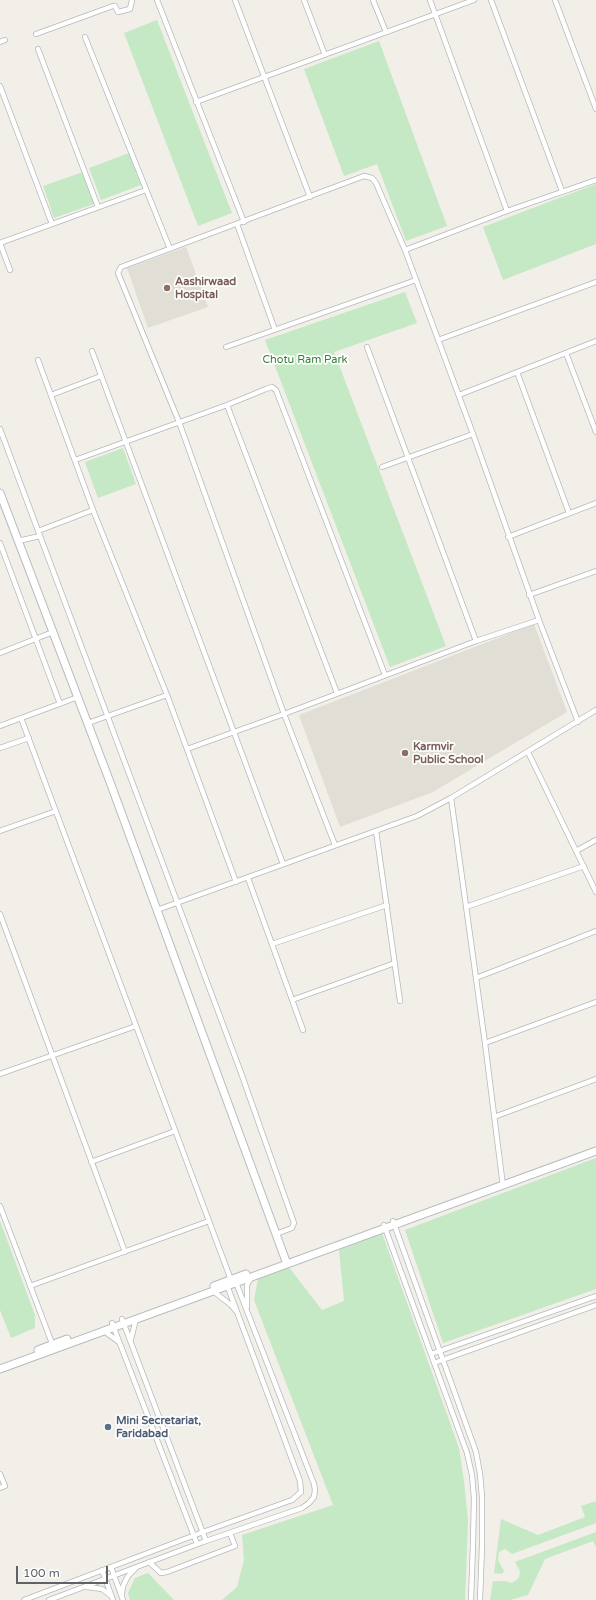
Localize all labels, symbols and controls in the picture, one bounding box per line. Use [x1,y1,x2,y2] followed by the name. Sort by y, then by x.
[175,275,236,301] place label: Aashirwaad Hospital
[162,283,172,293] marker: Aashirwaad Hospital
[262,353,348,367] park label: Chotu Ram Park
[413,740,484,766] place label: Karmvir Public School
[400,748,410,758] marker: Karmvir Public School
[116,1414,201,1440] place label: Mini Secretariat, Faridabad
[103,1422,113,1432] marker: Mini Secretariat, Faridabad
[18,1558,110,1584] scale bar
[23,1566,60,1580] text: 100 m

